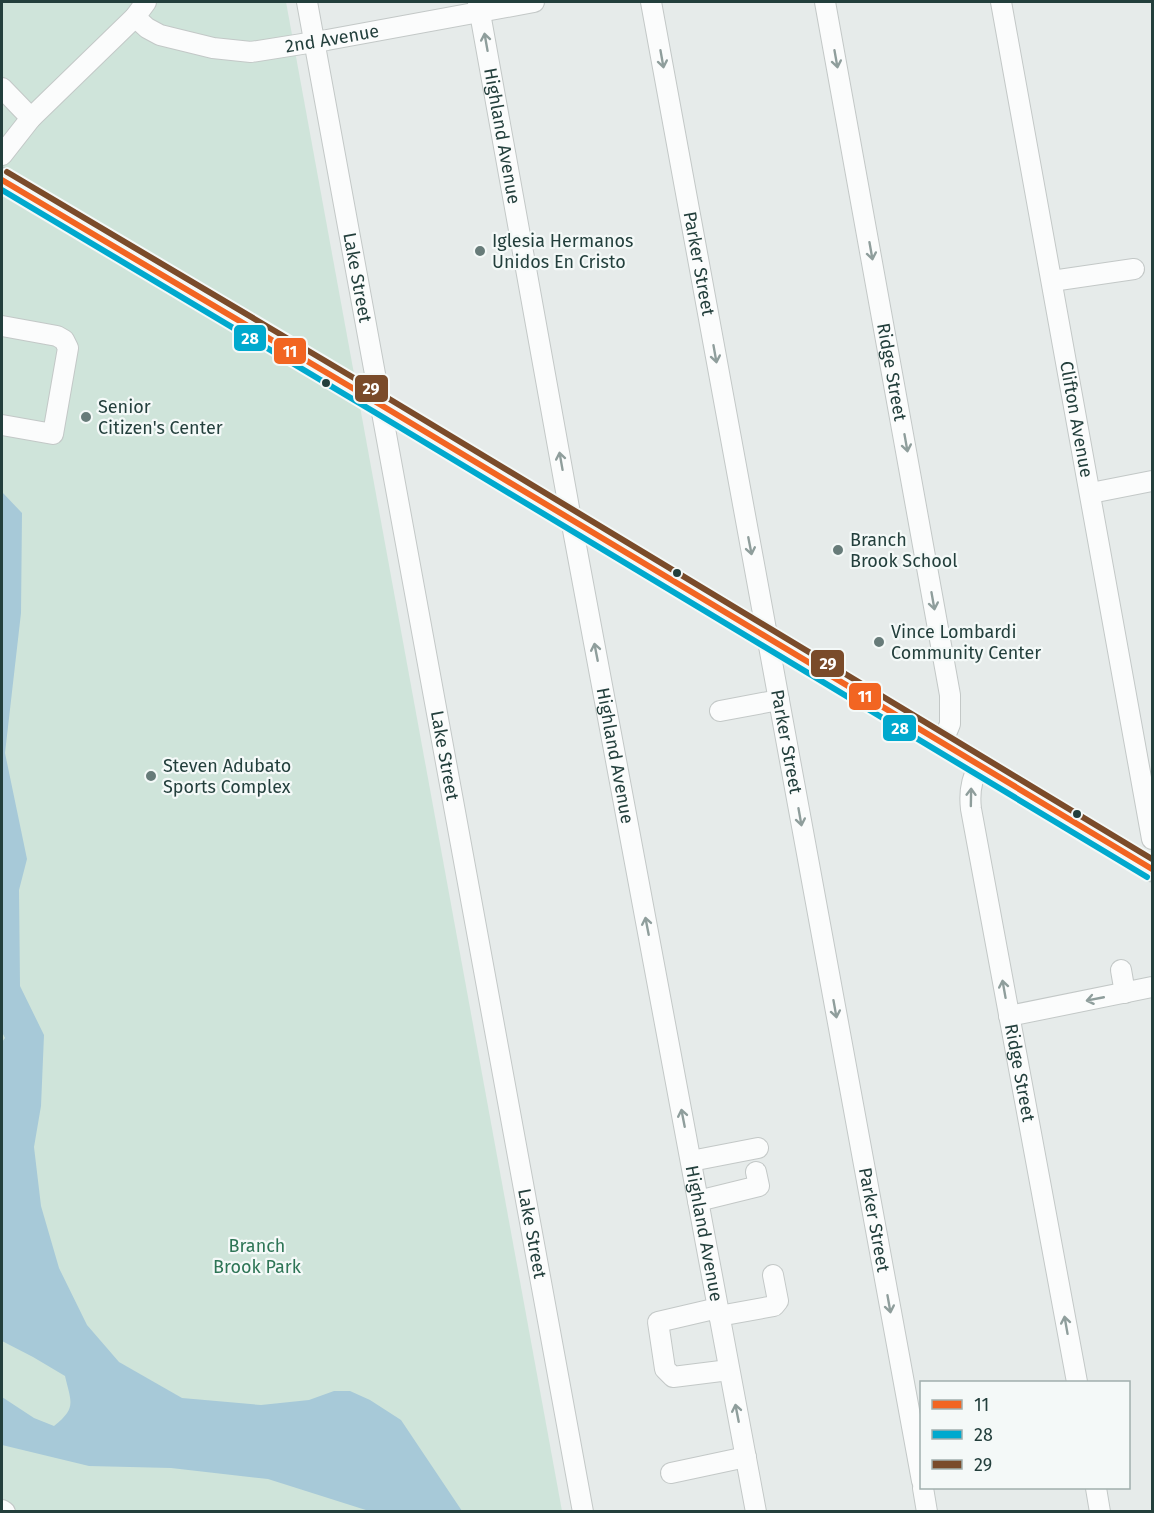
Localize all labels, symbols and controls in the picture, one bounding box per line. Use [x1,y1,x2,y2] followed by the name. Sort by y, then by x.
[284,20,381,57] street label: 2nd Avenue
[480,32,491,52] one-way arrow
[656,49,667,68] one-way arrow
[831,49,842,68] one-way arrow
[479,66,525,206] street label: Highland Avenue
[679,210,719,318] street label: Parker Street
[492,230,633,273] place label: Iglesia Hermanos Unidos En Cristo
[338,231,376,325] street label: Lake Street
[866,241,877,260] one-way arrow
[473,244,487,258] marker: Iglesia Hermanos Unidos En Cristo
[872,321,911,423] street label: Ridge Street
[233,324,267,352] line badge: 28
[241,329,259,348] text: 28
[273,337,307,365] line badge: 11
[283,342,297,361] text: 11
[710,344,721,364] one-way arrow
[1055,359,1098,479] street label: Clifton Avenue
[354,374,389,403] line badge: 29
[320,377,332,389] unlabelled marker
[362,379,380,398] text: 29
[98,396,223,439] place label: Senior Citizen's Center
[79,410,93,424] marker: Senior Citizen's Center
[900,432,911,452] one-way arrow
[555,452,566,471] one-way arrow
[850,529,958,572] place label: Branch Brook School
[745,536,756,555] one-way arrow
[831,543,845,557] marker: Branch Brook School
[671,567,683,579] unlabelled marker
[928,590,939,610] one-way arrow
[891,621,1041,664] place label: Vince Lombardi Community Center
[872,635,886,649] marker: Vince Lombardi Community Center
[590,642,601,662] one-way arrow
[810,649,845,678] line badge: 29
[819,654,837,673] text: 29
[848,682,882,711] line badge: 11
[592,686,639,826] street label: Highland Avenue
[858,687,872,706] text: 11
[766,688,807,796] street label: Parker Street
[426,709,464,803] street label: Lake Street
[882,714,917,742] line badge: 28
[891,719,909,738] text: 28
[163,755,291,798] place label: Steven Adubato Sports Complex
[144,769,158,783] marker: Steven Adubato Sports Complex
[965,787,977,807] one-way arrow
[795,807,806,826] one-way arrow
[1071,808,1083,820] unlabelled marker
[641,917,652,936] one-way arrow
[998,979,1009,999] one-way arrow
[1086,994,1105,1005] one-way arrow
[830,998,841,1018] one-way arrow
[1000,1022,1040,1124] street label: Ridge Street
[677,1108,688,1128] one-way arrow
[681,1163,728,1303] street label: Highland Avenue
[854,1166,895,1274] street label: Parker Street
[513,1187,551,1281] street label: Lake Street
[213,1235,302,1278] park label: Branch Brook Park
[884,1293,895,1313] one-way arrow
[1060,1316,1071,1335] one-way arrow
[920,1381,1130,1489] legend
[974,1394,989,1416] text: 11
[731,1403,742,1423] one-way arrow
[974,1424,993,1446] text: 28
[974,1454,992,1476] text: 29

